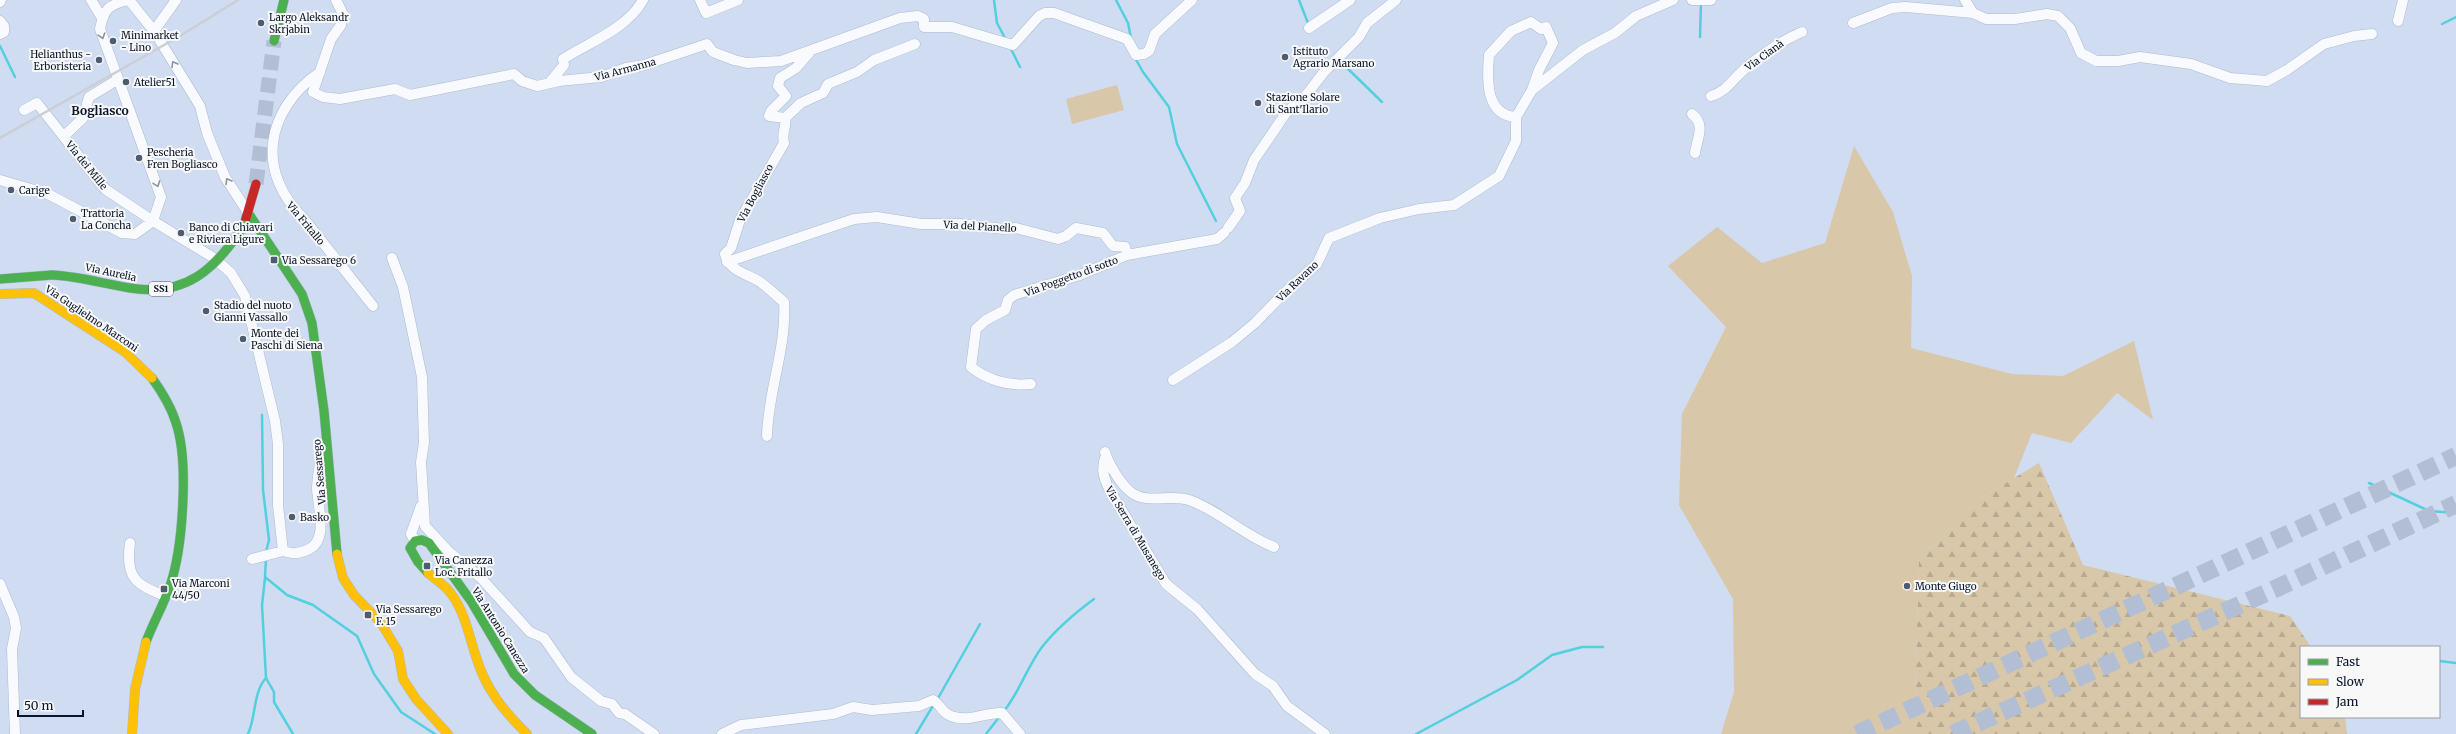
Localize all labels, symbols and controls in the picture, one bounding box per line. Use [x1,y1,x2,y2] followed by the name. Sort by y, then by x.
[269,11,349,36] place label: Largo Aleksandr Skrjabin
[256,18,266,28] marker: Largo Aleksandr Skrjabin
[121,29,179,54] place label: Minimarket - Lino
[97,33,106,40] one-way arrow
[108,36,118,46] marker: Minimarket - Lino
[1742,37,1787,74] street label: Via Cianà
[1292,45,1374,70] place label: Istituto Agrario Marsano
[30,48,92,73] place label: Helianthus - Erboristeria
[1280,52,1290,62] marker: Istituto Agrario Marsano
[94,55,104,65] marker: Helianthus - Erboristeria
[592,55,658,84] street label: Via Armanna
[171,61,178,68] one-way arrow
[133,76,176,89] place label: Atelier51
[121,77,131,87] marker: Atelier51
[1266,91,1340,116] place label: Stazione Solare di Sant'Ilario
[1253,98,1263,108] marker: Stazione Solare di Sant'Ilario
[71,103,129,118] district label: Bogliasco
[62,138,110,192] street label: Via dei Mille
[147,146,218,171] place label: Pescheria Fren Bogliasco
[134,153,144,163] marker: Pescheria Fren Bogliasco
[734,162,776,225] street label: Via Bogliasco
[225,178,232,185] one-way arrow
[152,181,160,188] one-way arrow
[19,184,50,197] place label: Carige
[6,185,16,195] marker: Carige
[283,198,328,248] street label: Via Fritallo
[81,207,132,232] place label: Trattoria La Concha
[68,214,78,224] marker: Trattoria La Concha
[942,218,1017,235] street label: Via del Pianello
[189,221,273,246] place label: Banco di Chiavari e Riviera Ligure
[176,228,186,238] marker: Banco di Chiavari e Riviera Ligure
[1022,253,1120,300] street label: Via Poggetto di sotto
[281,254,356,267] place label: Via Sessarego 6
[269,255,279,265] marker: Via Sessarego 6
[1273,258,1321,305] street label: Via Ravano
[83,261,138,284] street label: Via Aurelia
[42,282,141,354] street label: Via Guglielmo Marconi
[149,282,173,296] road number: SS1
[214,299,292,324] place label: Stadio del nuoto Gianni Vassallo
[201,306,211,316] marker: Stadio del nuoto Gianni Vassallo
[251,327,323,352] place label: Monte dei Paschi di Siena
[238,334,248,344] marker: Monte dei Paschi di Siena
[310,439,329,506] street label: Via Sessarego
[1102,483,1169,583] street label: Via Serra di Musanego
[300,511,329,524] place label: Basko
[287,512,297,522] marker: Basko
[434,554,494,579] place label: Via Canezza Loc. Fritallo
[422,561,432,571] marker: Via Canezza Loc. Fritallo
[171,577,230,602] place label: Via Marconi 44/50
[1915,580,1977,593] place label: Monte Giugo
[1902,581,1912,591] marker: Monte Giugo
[159,584,169,594] marker: Via Marconi 44/50
[468,584,533,676] street label: Via Antonio Canezza
[375,603,442,628] place label: Via Sessarego F. 15
[363,610,373,620] marker: Via Sessarego F. 15
[2300,646,2440,718] legend
[2336,654,2360,669] text: Fast
[2336,674,2365,689] text: Slow
[18,692,83,718] scale bar
[2335,694,2359,709] text: Jam
[24,698,53,713] text: 50 m

